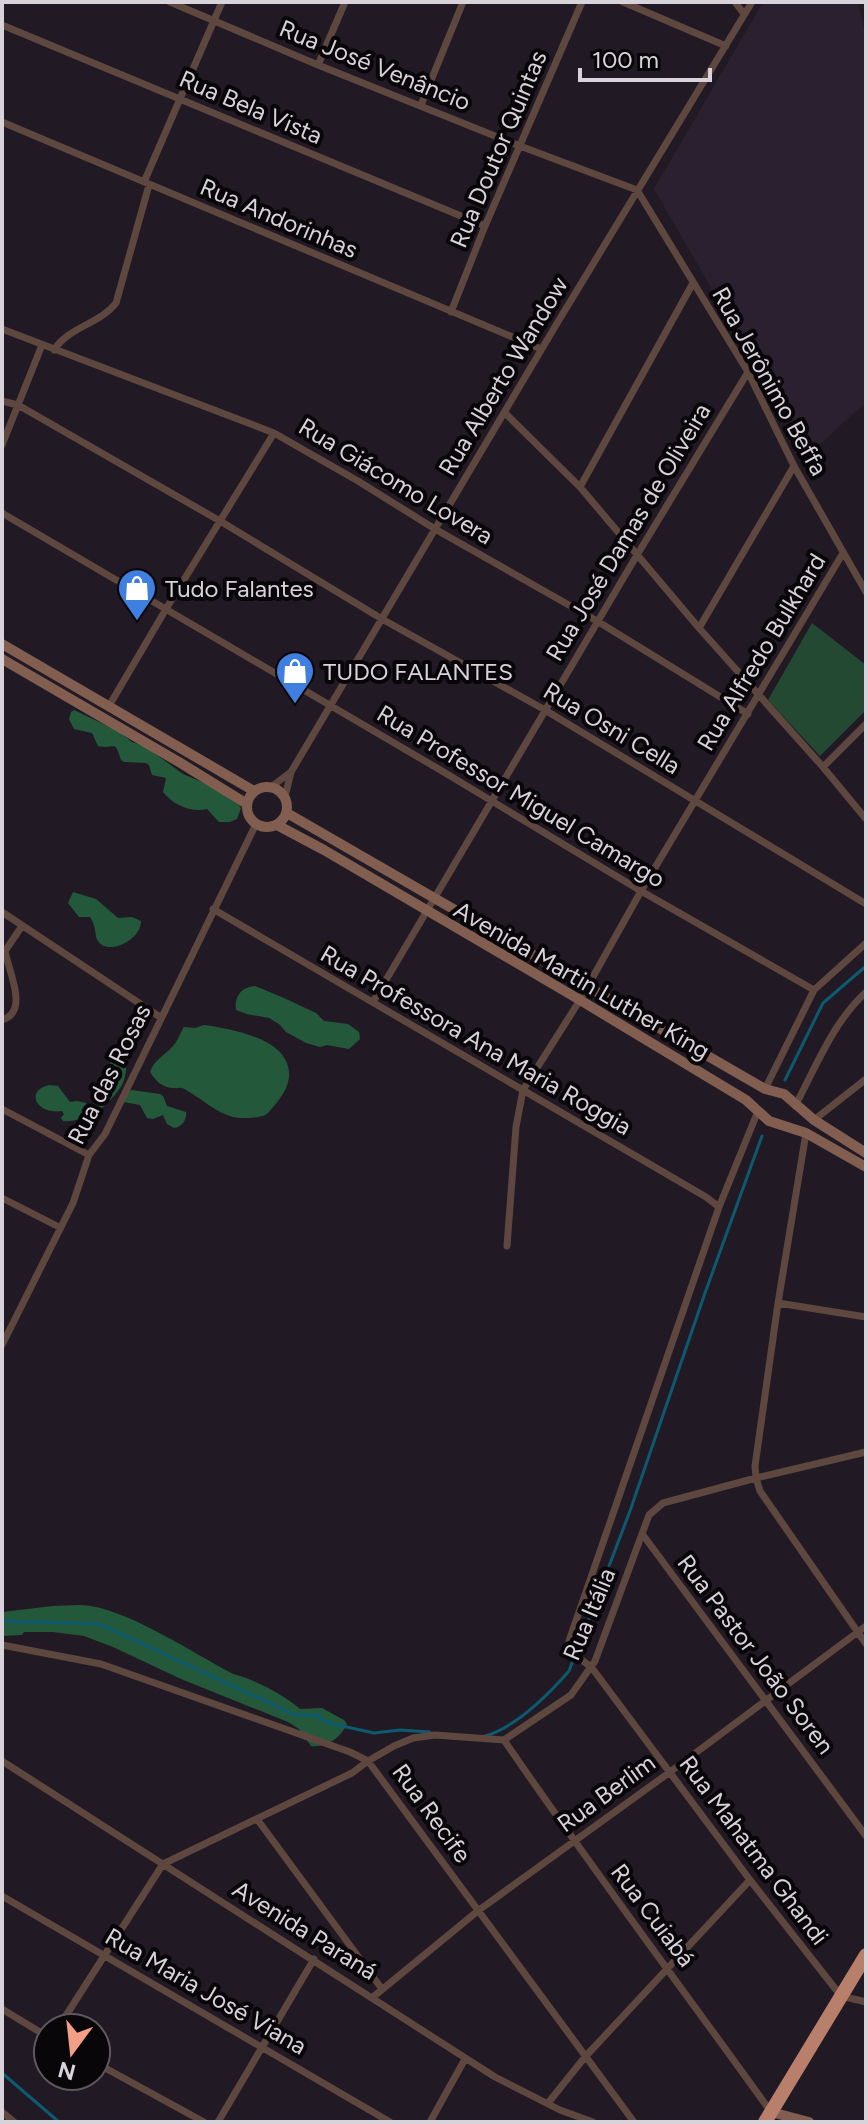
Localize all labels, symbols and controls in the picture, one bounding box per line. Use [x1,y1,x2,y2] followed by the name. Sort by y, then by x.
[275,13,475,117] street label: Rua José Venâncio
[580,32,710,82] scale bar
[592,45,659,74] text: 100 m
[443,46,553,252] street label: Rua Doutor Quintas
[175,64,327,150] street label: Rua Bela Vista
[196,172,362,264] street label: Rua Andorinhas
[432,271,574,481] street label: Rua Alberto Wandow
[706,282,834,480] street label: Rua Jerônimo Beffa
[539,398,717,666] street label: Rua José Damas de Oliveira
[294,412,498,550] street label: Rua Giácomo Lovera
[691,548,831,756] street label: Rua Alfredo Bulkhard
[116,567,158,622] shop icon: Tudo Falantes
[165,574,314,603] place label: Tudo Falantes
[274,650,316,705] shop icon: TUDO FALANTES
[323,657,513,686] place label: TUDO FALANTES
[538,676,686,780] street label: Rua Osni Cella
[372,698,670,894] street label: Rua Professor Miguel Camargo
[449,895,715,1065] street label: Avenida Martin Luther King
[315,939,637,1141] street label: Rua Professora Ana Maria Roggia
[61,999,157,1149] street label: Rua das Rosas
[672,1549,840,1759] street label: Rua Pastor João Soren
[557,1564,621,1664] street label: Rua Itália
[551,1748,661,1838] street label: Rua Berlim
[673,1750,835,1950] street label: Rua Mahatma Ghandi
[386,1758,478,1868] street label: Rua Recife
[605,1858,701,1972] street label: Rua Cuiabá
[228,1874,382,1986] street label: Avenida Paraná
[100,1922,312,2060] street label: Rua Maria José Viana
[32,2012,112,2092] north arrow
[55,2056,79,2086] text: N

